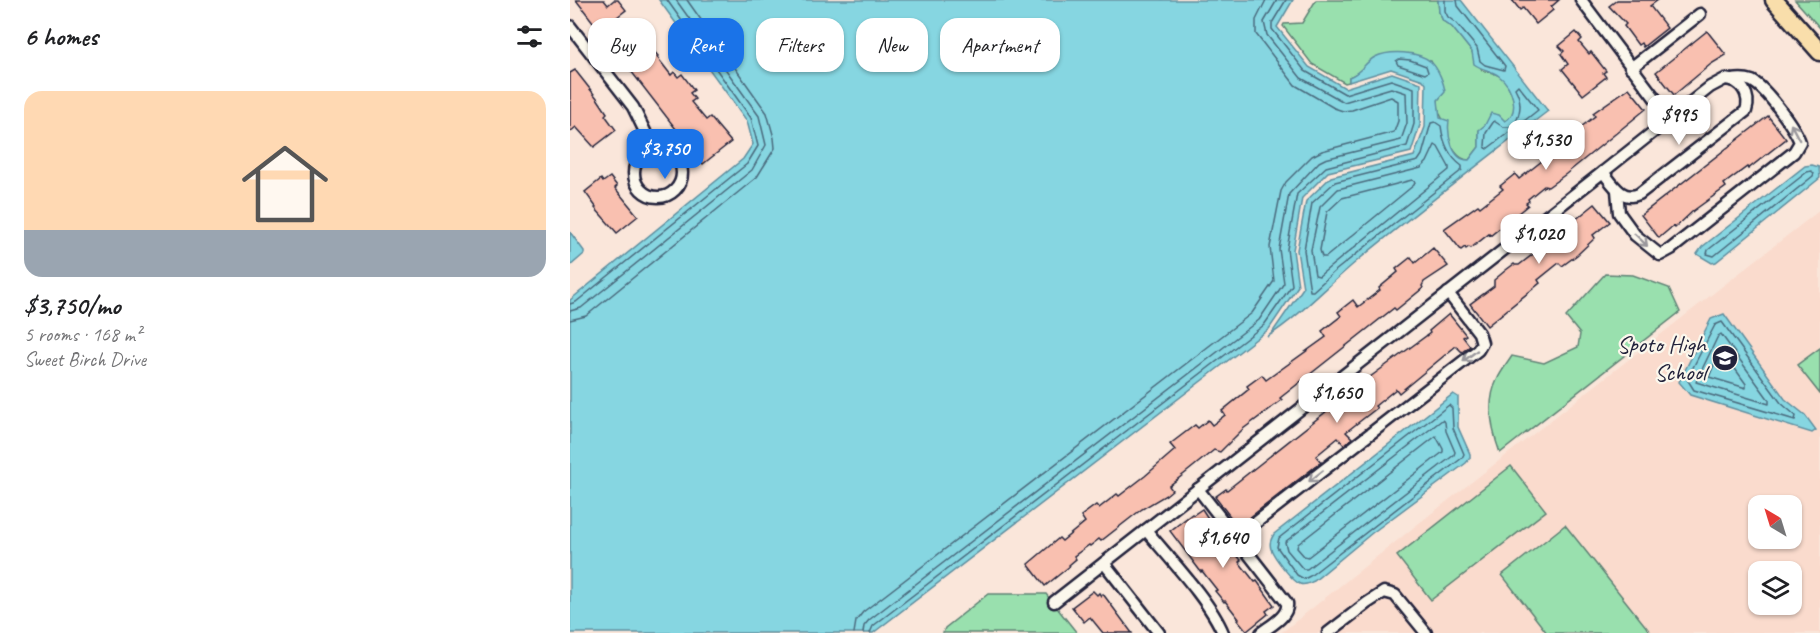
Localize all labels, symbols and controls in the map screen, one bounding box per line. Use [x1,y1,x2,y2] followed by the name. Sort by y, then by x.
[588,18,656,72] chip: Buy
[668,18,744,72] chip: Rent
[756,18,844,72] chip: Filters
[856,18,928,72] chip: New
[940,18,1060,72] chip: Apartment
[24,20,98,53] text: 6 homes
[513,20,546,53] icon: filters
[1643,95,1715,146] pin: $995
[1661,102,1697,127] text: $995
[1497,120,1595,171] pin: $1,530
[1788,123,1800,141] one-way arrow
[1522,127,1570,152] text: $1,530
[616,129,714,180] pin: $3,750
[231,130,339,238] icon: home
[641,136,689,161] text: $3,750
[1490,214,1588,265] pin: $1,020
[1515,221,1563,246] text: $1,020
[1634,233,1649,247] one-way arrow
[24,289,120,322] text: $3,750/mo
[24,322,141,347] text: 5 rooms · 168 m²
[1617,329,1710,387] place label: Spoto High School
[1710,343,1740,373] school or university icon: Spoto High School
[24,347,146,372] text: Sweet Birch Drive
[1462,350,1478,363] one-way arrow
[1288,373,1386,424] pin: $1,650
[1312,380,1362,405] text: $1,650
[1308,469,1324,482] one-way arrow
[1748,495,1802,549] north arrow
[1748,495,1802,615] map controls
[1174,518,1272,569] pin: $1,640
[1198,525,1248,550] text: $1,640
[1748,561,1802,615] button: layers

